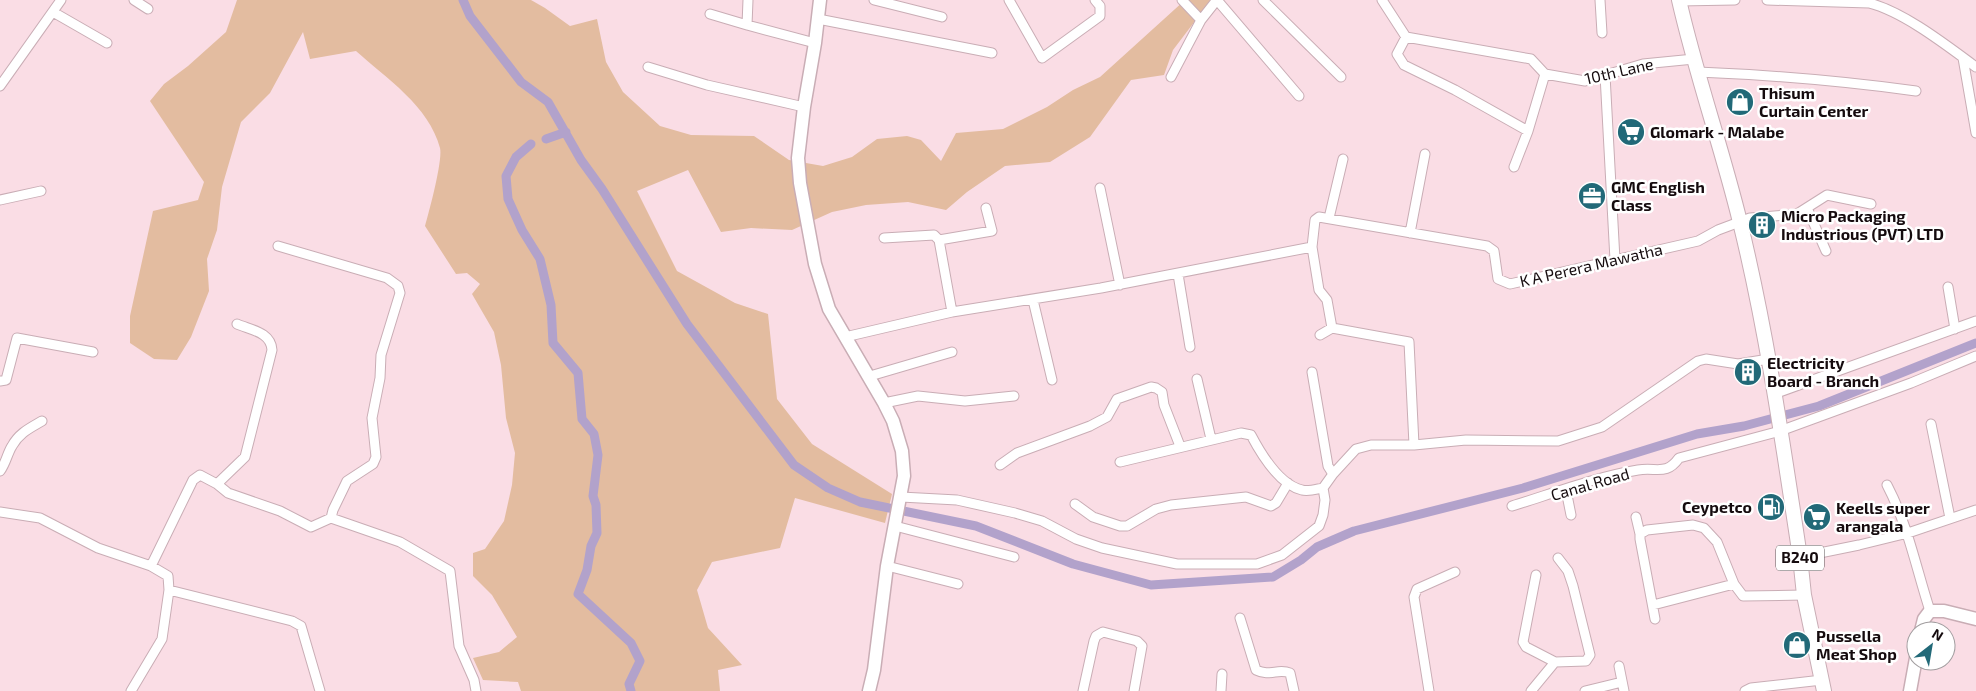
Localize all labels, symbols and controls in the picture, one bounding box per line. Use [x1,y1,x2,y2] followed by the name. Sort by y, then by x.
[1583,53,1655,88] street label: 10th Lane
[1759,83,1869,120] place label: Thisum Curtain Center
[1725,87,1755,117] shop icon: Thisum Curtain Center
[1616,117,1646,147] supermarket icon: Glomark - Malabe
[1650,122,1784,141] place label: Glomark - Malabe
[1611,177,1705,214] place label: GMC English Class
[1577,181,1607,211] office icon: GMC English Class
[1781,206,1944,243] place label: Micro Packaging Industrious (PVT) LTD
[1747,210,1777,240] building icon: Micro Packaging Industrious (PVT) LTD
[1518,239,1664,290] street label: K A Perera Mawatha
[1767,353,1879,390] place label: Electricity Board - Branch
[1733,357,1763,387] building icon: Electricity Board - Branch
[1548,463,1631,504] street label: Canal Road
[1756,492,1786,522] fuel station icon: Ceypetco
[1682,497,1752,517] place label: Ceypetco
[1836,498,1930,535] place label: Keells super arangala
[1802,502,1832,532] supermarket icon: Keells super arangala
[1776,546,1824,570] road number: B240
[1906,621,1956,671] north arrow
[1929,625,1947,644] text: N
[1816,626,1897,663] place label: Pussella Meat Shop
[1782,630,1812,660] shop icon: Pussella Meat Shop

